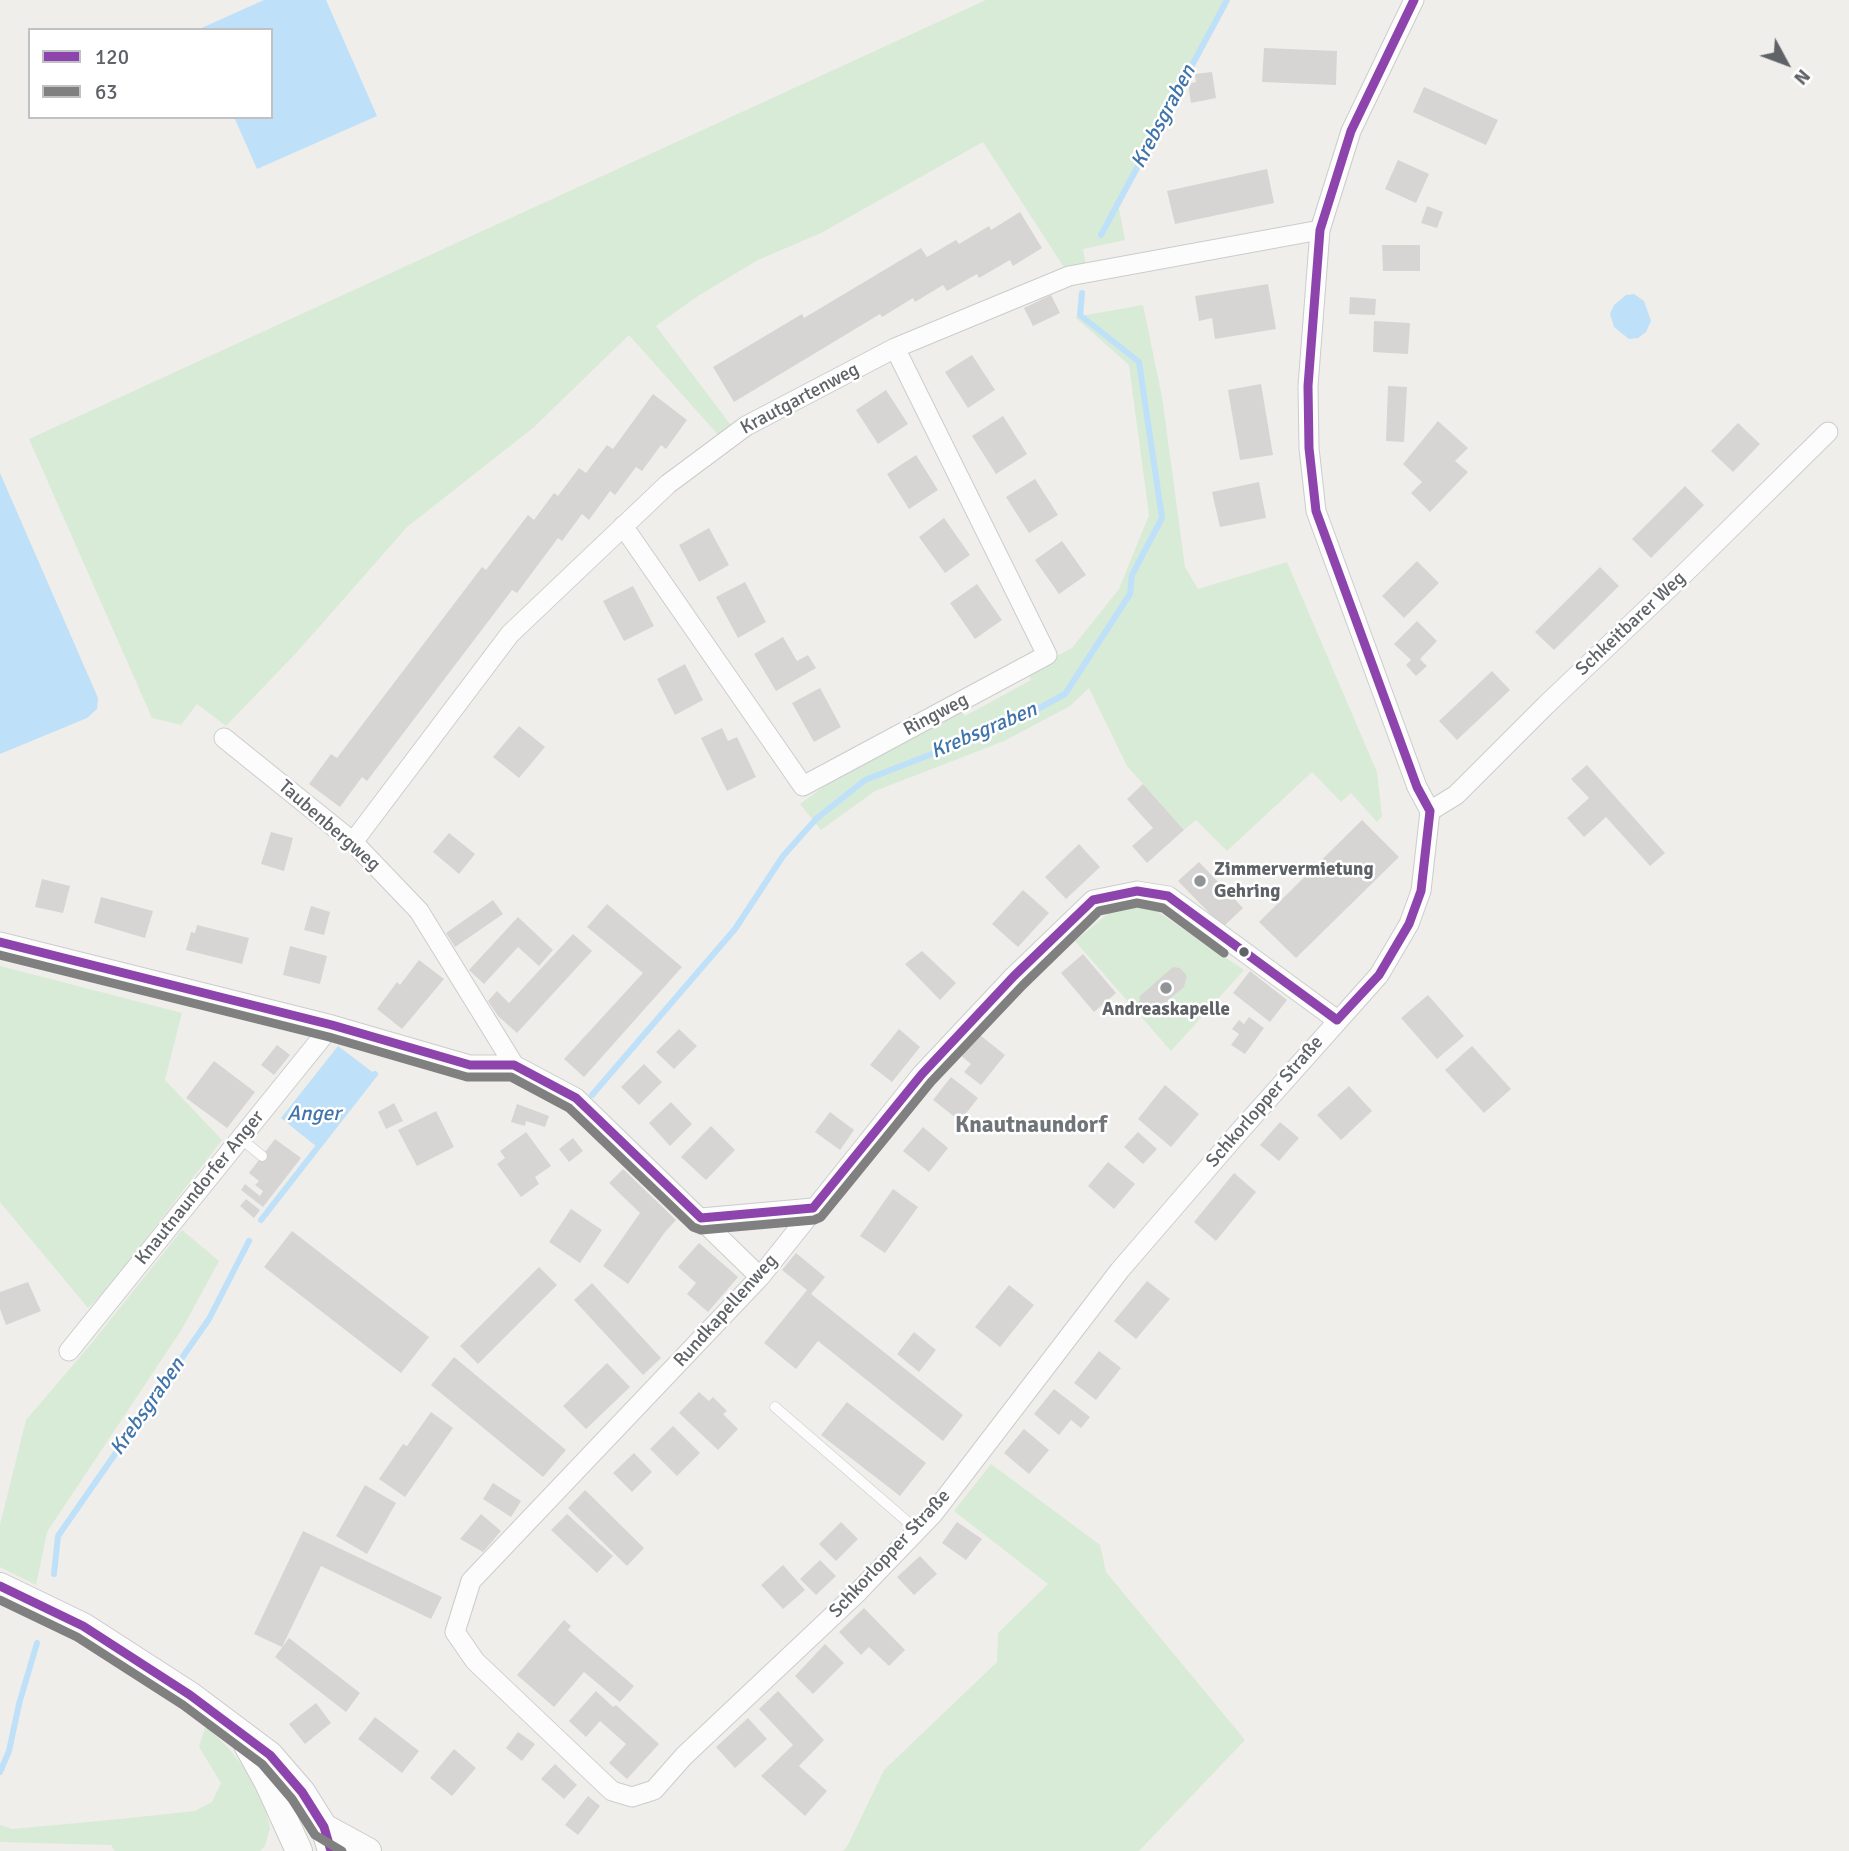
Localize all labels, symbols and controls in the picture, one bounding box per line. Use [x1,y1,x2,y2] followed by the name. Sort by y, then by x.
[28,28,273,119] legend
[1751,28,1821,98] north arrow
[95,44,129,70] text: 120
[1126,61,1202,173] water label: Krebsgraben
[1788,64,1815,90] text: N
[95,79,118,105] text: 63
[737,358,863,440] street label: Krautgartenweg
[1571,567,1691,681] street label: Schkeitbarer Weg
[900,689,972,741] street label: Ringweg
[927,697,1041,765] water label: Krebsgraben
[273,776,385,876] street label: Taubenbergweg
[1214,859,1374,903] place label: Zimmervermietung Gehring
[1192,873,1208,889] marker: Zimmervermietung Gehring
[1237,945,1251,959] unlabelled marker
[1158,980,1174,996] marker: Andreaskapelle
[1102,999,1230,1021] place label: Andreaskapelle
[1202,1031,1328,1173] street label: Schkorlopper Straße
[287,1101,341,1127] water label: Anger
[131,1106,269,1270] street label: Knautnaundorfer Anger
[955,1112,1107,1140] district label: Knautnaundorf
[669,1250,783,1372] street label: Rundkapellenweg
[105,1354,191,1460] water label: Krebsgraben
[825,1485,955,1623] street label: Schkorlopper Straße

